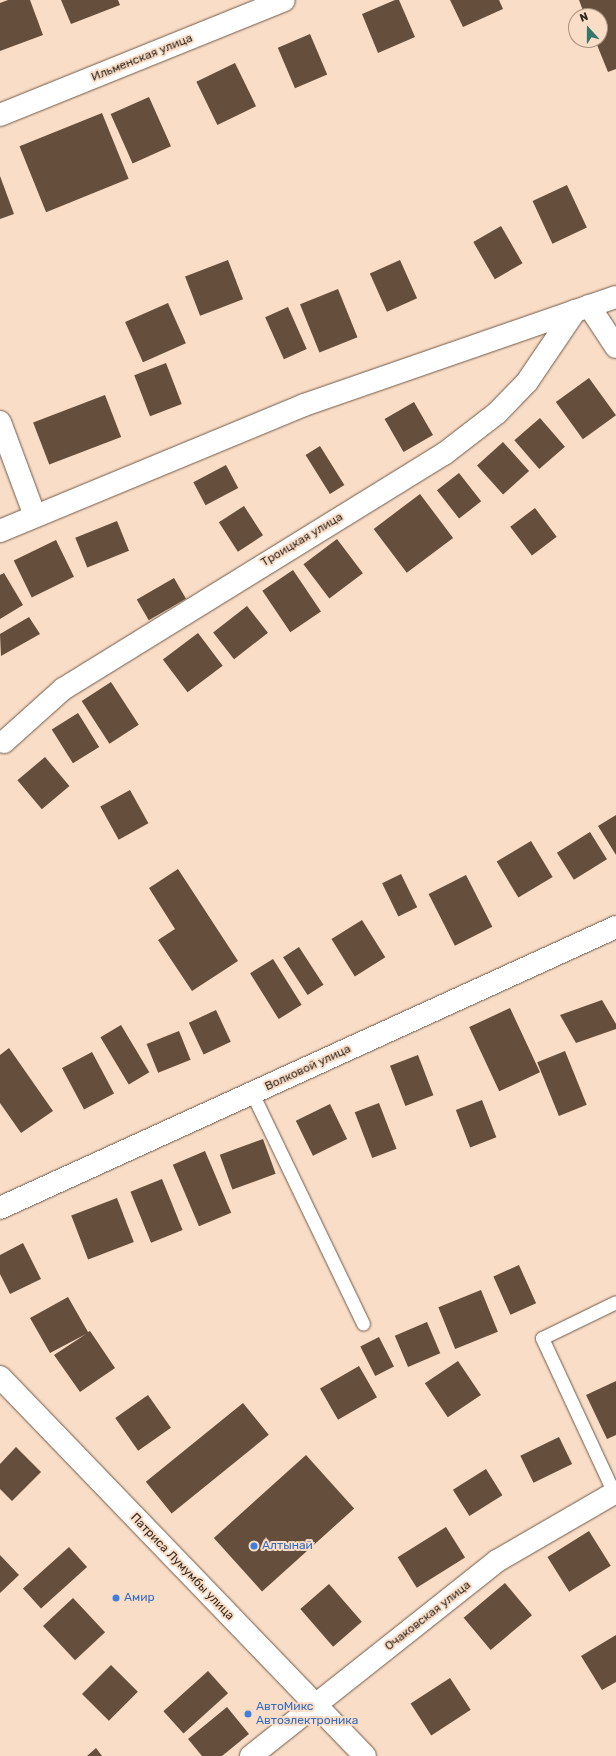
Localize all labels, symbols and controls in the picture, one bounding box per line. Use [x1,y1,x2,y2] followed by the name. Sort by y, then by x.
[568,8,608,48] north arrow
[578,10,590,25] text: N
[89,31,195,85] street label: Ильменская улица
[259,510,345,570] street label: Троицкая улица
[263,1042,353,1094] street label: Волковой улица
[127,1511,237,1623] street label: Патриса Лумумбы улица
[262,1539,313,1553] place label: Алтынай
[249,1541,259,1551] marker: Алтынай
[382,1578,474,1654] street label: Очаковская улица
[124,1591,155,1605] place label: Амир
[111,1593,121,1603] marker: Амир
[256,1700,358,1728] place label: АвтоМикс Автоэлектроника
[243,1709,253,1719] marker: АвтоМикс Автоэлектроника

